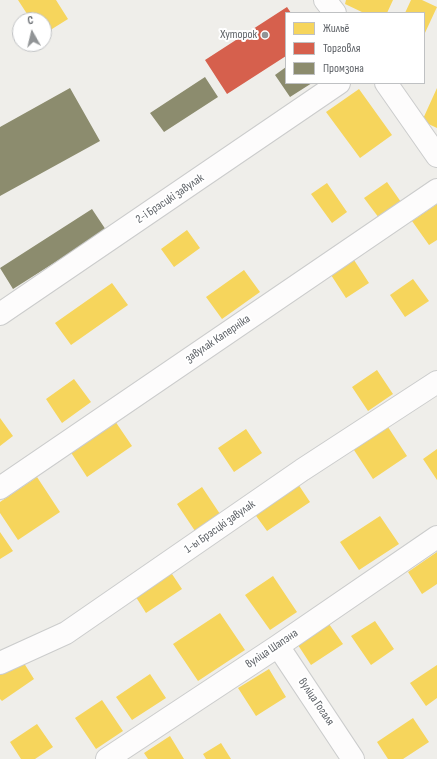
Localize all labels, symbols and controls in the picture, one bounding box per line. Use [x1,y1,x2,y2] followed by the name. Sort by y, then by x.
[12,12,52,52] north arrow
[285,12,425,84] legend
[27,14,34,27] text: С
[323,21,349,36] text: Жильё
[220,28,257,42] place label: Хуторок
[260,30,270,40] marker: Хуторок
[323,41,360,56] text: Торговля
[323,61,364,76] text: Промзона
[133,171,207,227] street label: 2-і Брэсцкі завулак
[183,312,253,366] street label: завулак Каперніка
[182,497,258,557] street label: 1-ы Брэсцкі завулак
[243,626,301,672] street label: вуліца Шапэна
[295,676,337,728] street label: вуліца Гогаля

